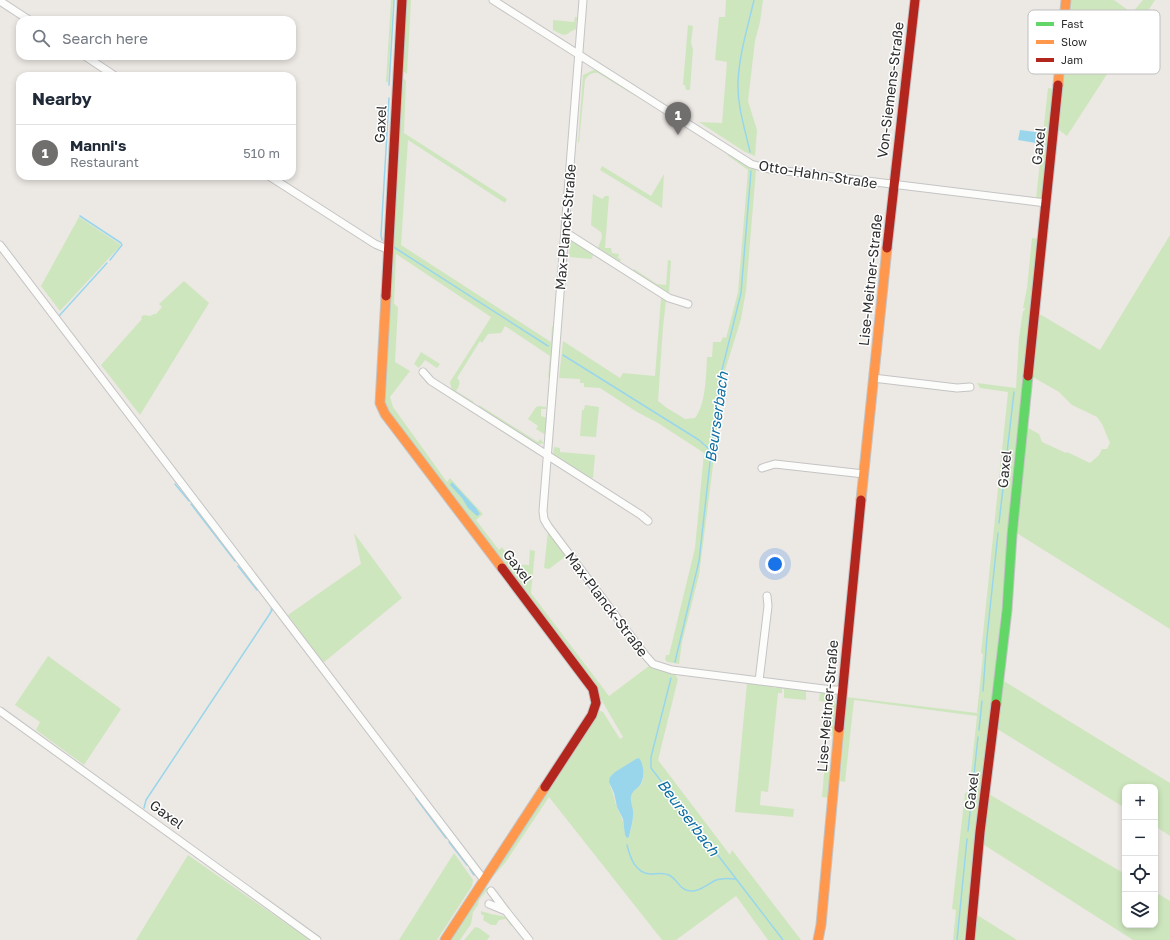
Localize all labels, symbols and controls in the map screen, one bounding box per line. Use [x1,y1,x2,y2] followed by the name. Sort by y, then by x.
[1028,10,1160,74] legend
[16,16,296,60] search box
[1061,17,1084,30] text: Fast
[873,21,907,159] street label: Von-Siemens-Straße
[30,27,52,49] icon: search
[62,29,148,47] text: Search here
[1061,35,1087,48] text: Slow
[1061,53,1083,66] text: Jam
[32,88,92,109] text: Nearby
[665,102,691,135] pin: 1
[371,105,389,143] street label: Gaxel
[1028,126,1048,166] street label: Gaxel
[70,136,126,154] text: Manni's
[42,145,48,161] text: 1
[243,145,280,161] text: 510 m
[70,154,139,170] text: Restaurant
[757,156,879,192] street label: Otto-Hahn-Straße
[551,163,579,291] street label: Max-Planck-Straße
[855,213,885,347] street label: Lise-Meitner-Straße
[701,370,731,463] water label: Beurserbach
[994,449,1014,489] street label: Gaxel
[500,546,536,586] street label: Gaxel
[562,548,652,660] street label: Max-Planck-Straße
[765,554,785,574] your location
[813,639,841,773] street label: Lise-Meitner-Straße
[960,771,982,811] street label: Gaxel
[654,775,724,859] water label: Beurserbach
[1122,784,1158,928] map controls
[1122,784,1158,820] button: +
[147,796,187,832] street label: Gaxel
[1122,820,1158,856] button: −
[1122,856,1158,892] button: locate
[1122,892,1158,928] button: layers

